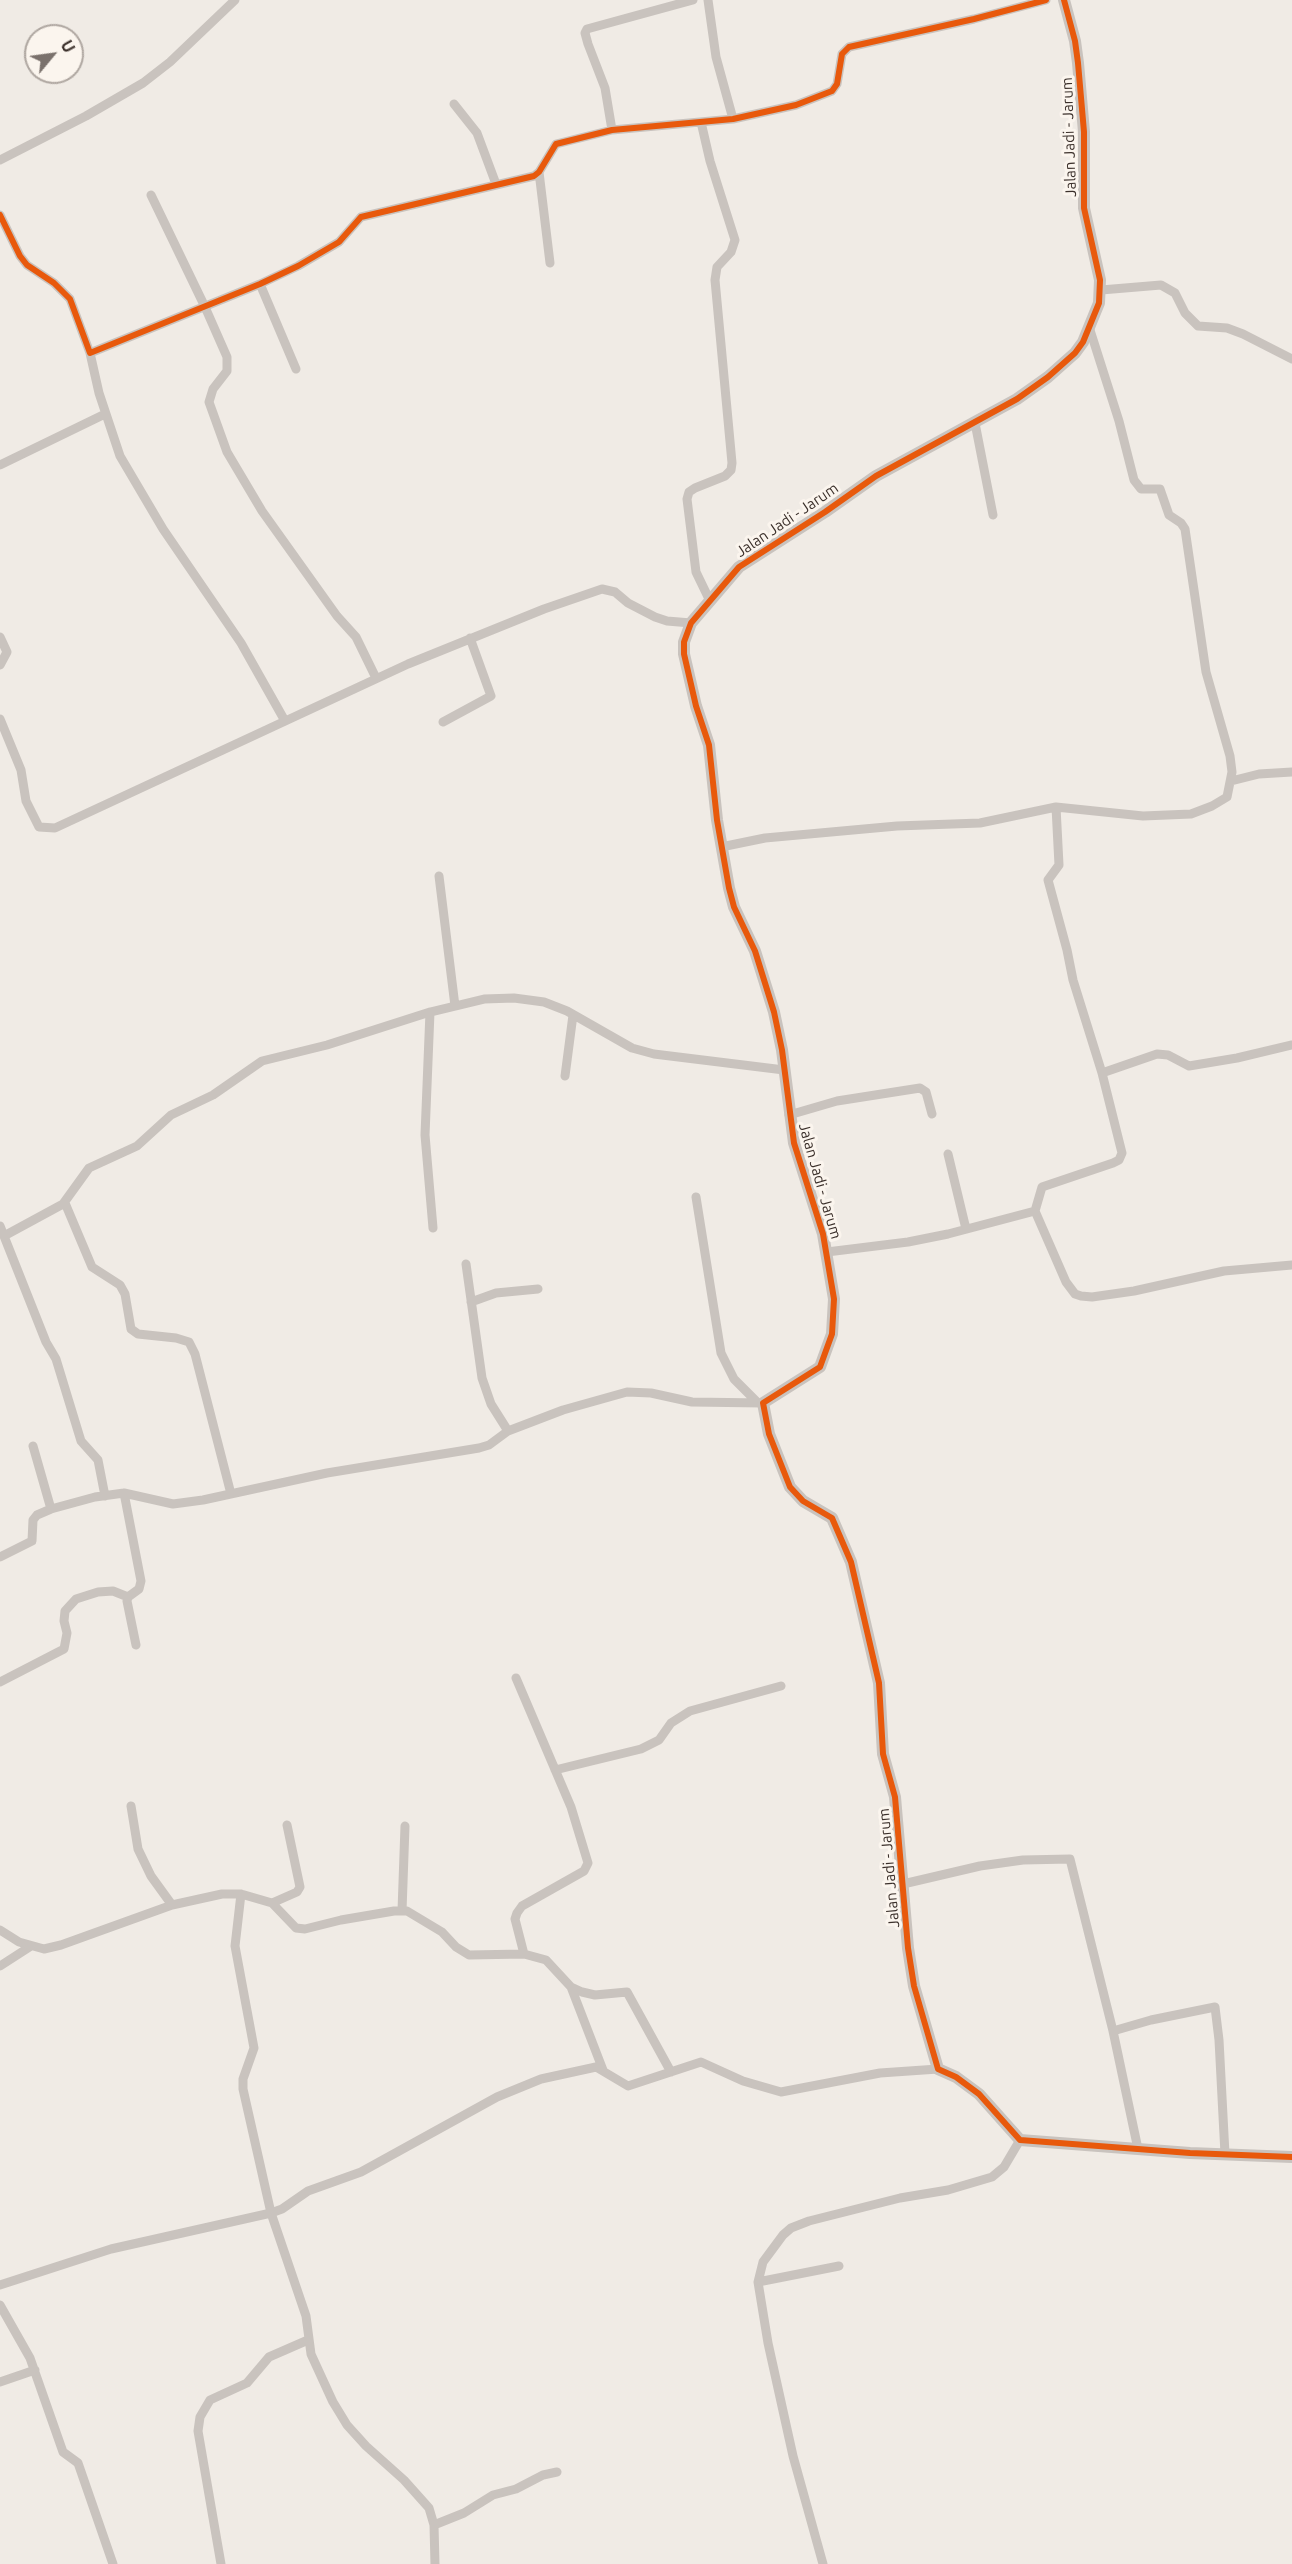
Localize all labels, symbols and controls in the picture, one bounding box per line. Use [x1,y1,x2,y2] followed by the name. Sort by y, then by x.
[24,24,84,84] north arrow
[57,37,79,56] text: U
[1058,77,1080,197] street label: Jalan Jadi - Jarum
[732,479,842,561] street label: Jalan Jadi - Jarum
[795,1121,845,1241] street label: Jalan Jadi - Jarum
[875,1808,903,1928] street label: Jalan Jadi - Jarum

